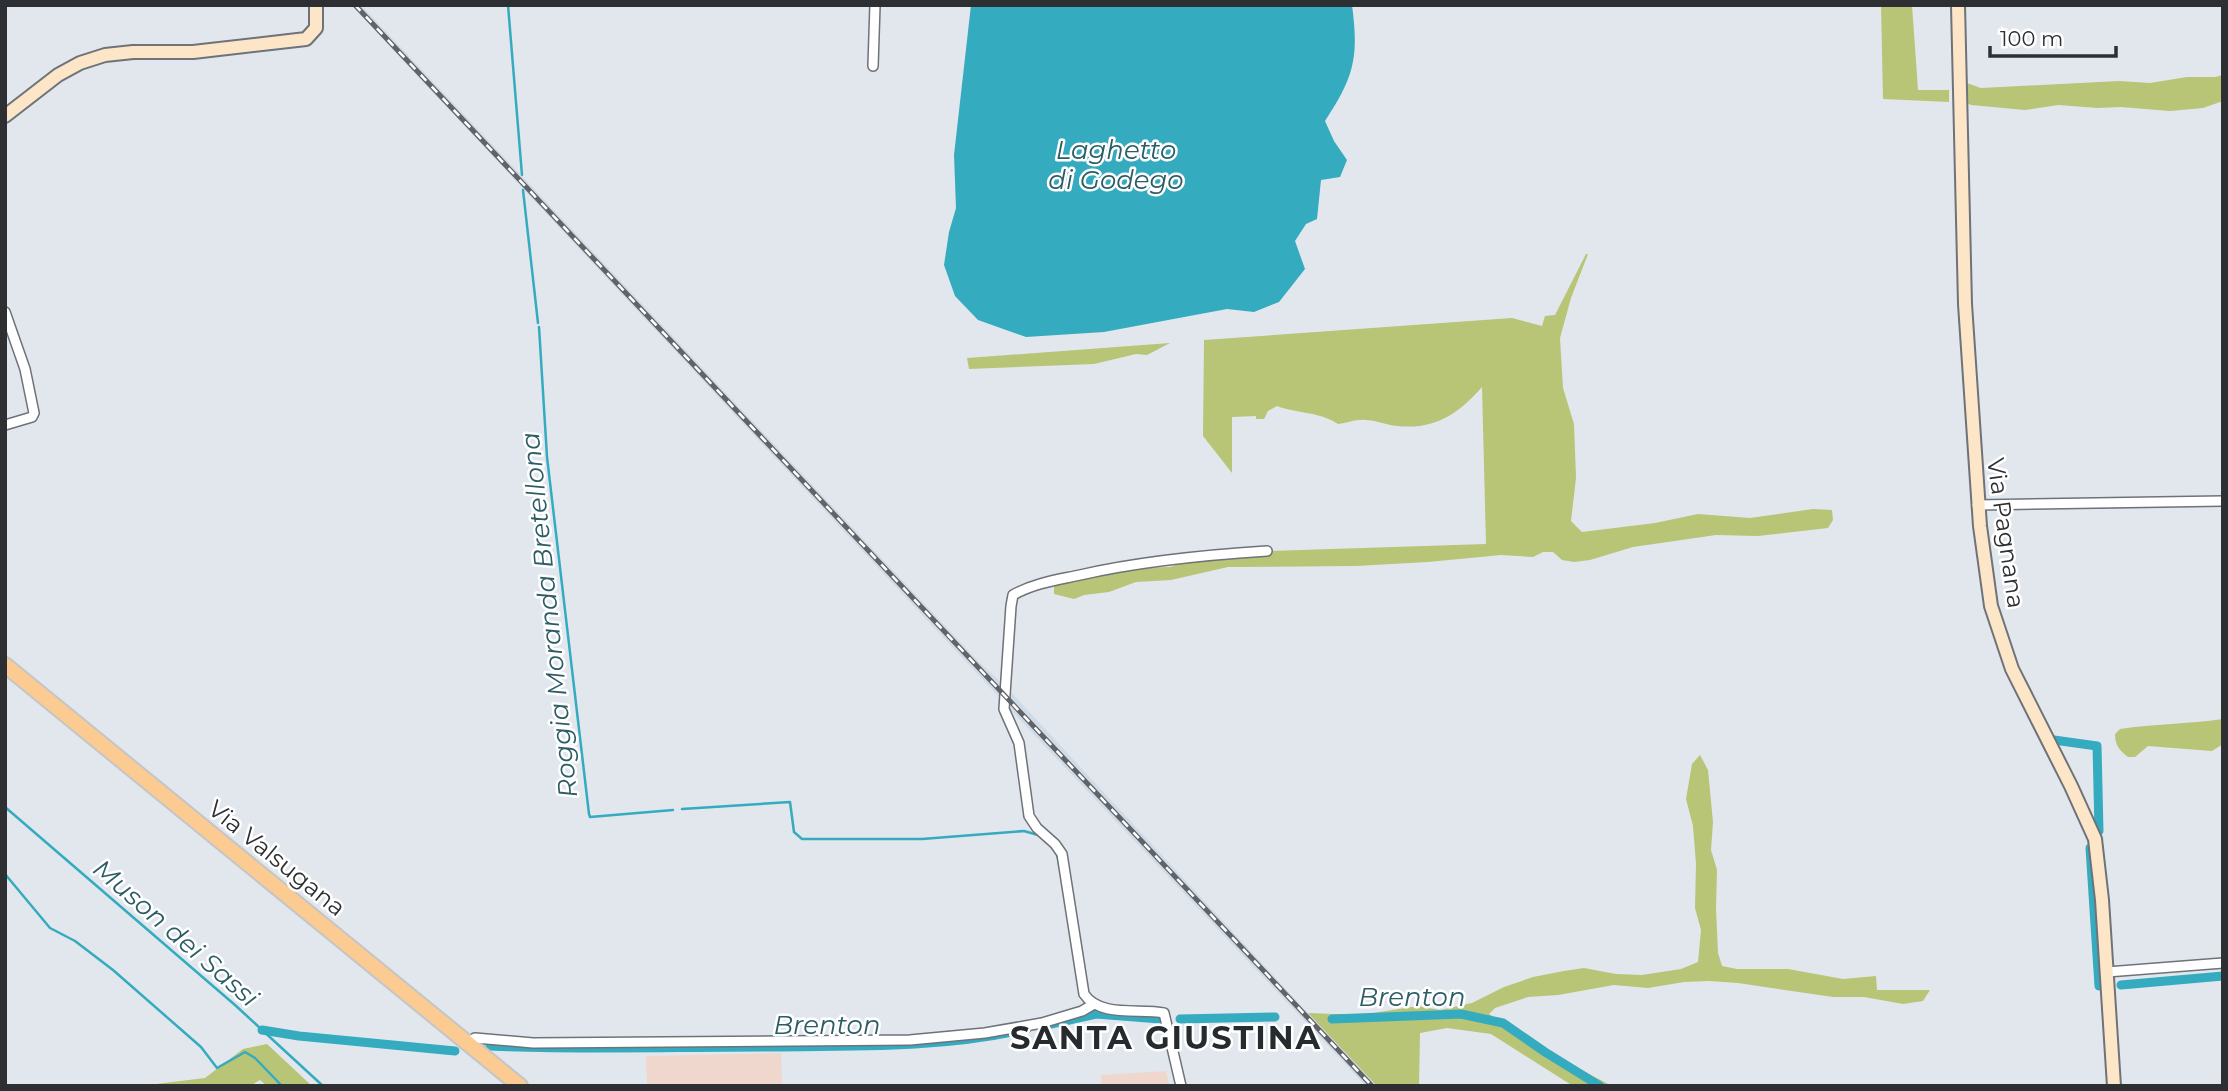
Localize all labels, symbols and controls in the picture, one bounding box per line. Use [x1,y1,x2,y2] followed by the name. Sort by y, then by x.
[1990,14,2116,58] scale bar
[2000,26,2063,51] text: 100 m
[1048,134,1184,196] water label: Laghetto di Godego
[514,431,584,799] water label: Roggia Moranda Bretellona
[1981,456,2031,610] street label: Via Pagnana
[203,794,351,922] street label: Via Valsugana
[87,852,266,1014] water label: Muson dei Sassi
[1359,981,1465,1013] water label: Brenton
[774,1009,880,1041] water label: Brenton
[1010,1018,1322,1057] district label: SANTA GIUSTINA

